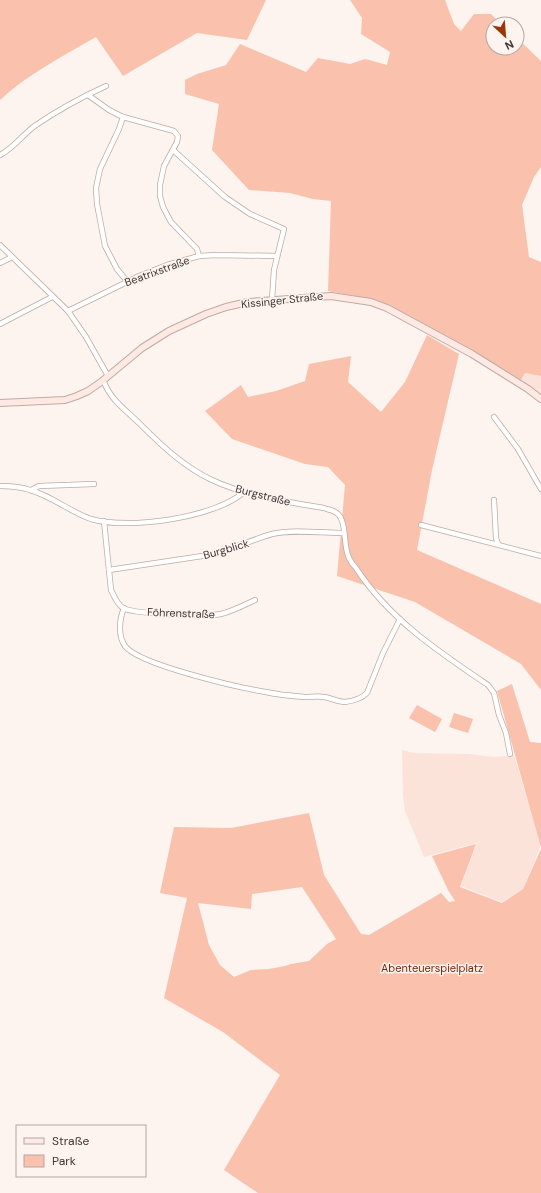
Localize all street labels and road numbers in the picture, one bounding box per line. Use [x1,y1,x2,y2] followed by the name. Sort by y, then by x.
[123,253,191,289] street label: Beatrixstraße
[240,289,324,311] street label: Kissinger Straße
[234,481,292,509] street label: Burgstraße
[202,536,251,562] street label: Burgblick
[147,605,215,621] street label: Föhrenstraße

